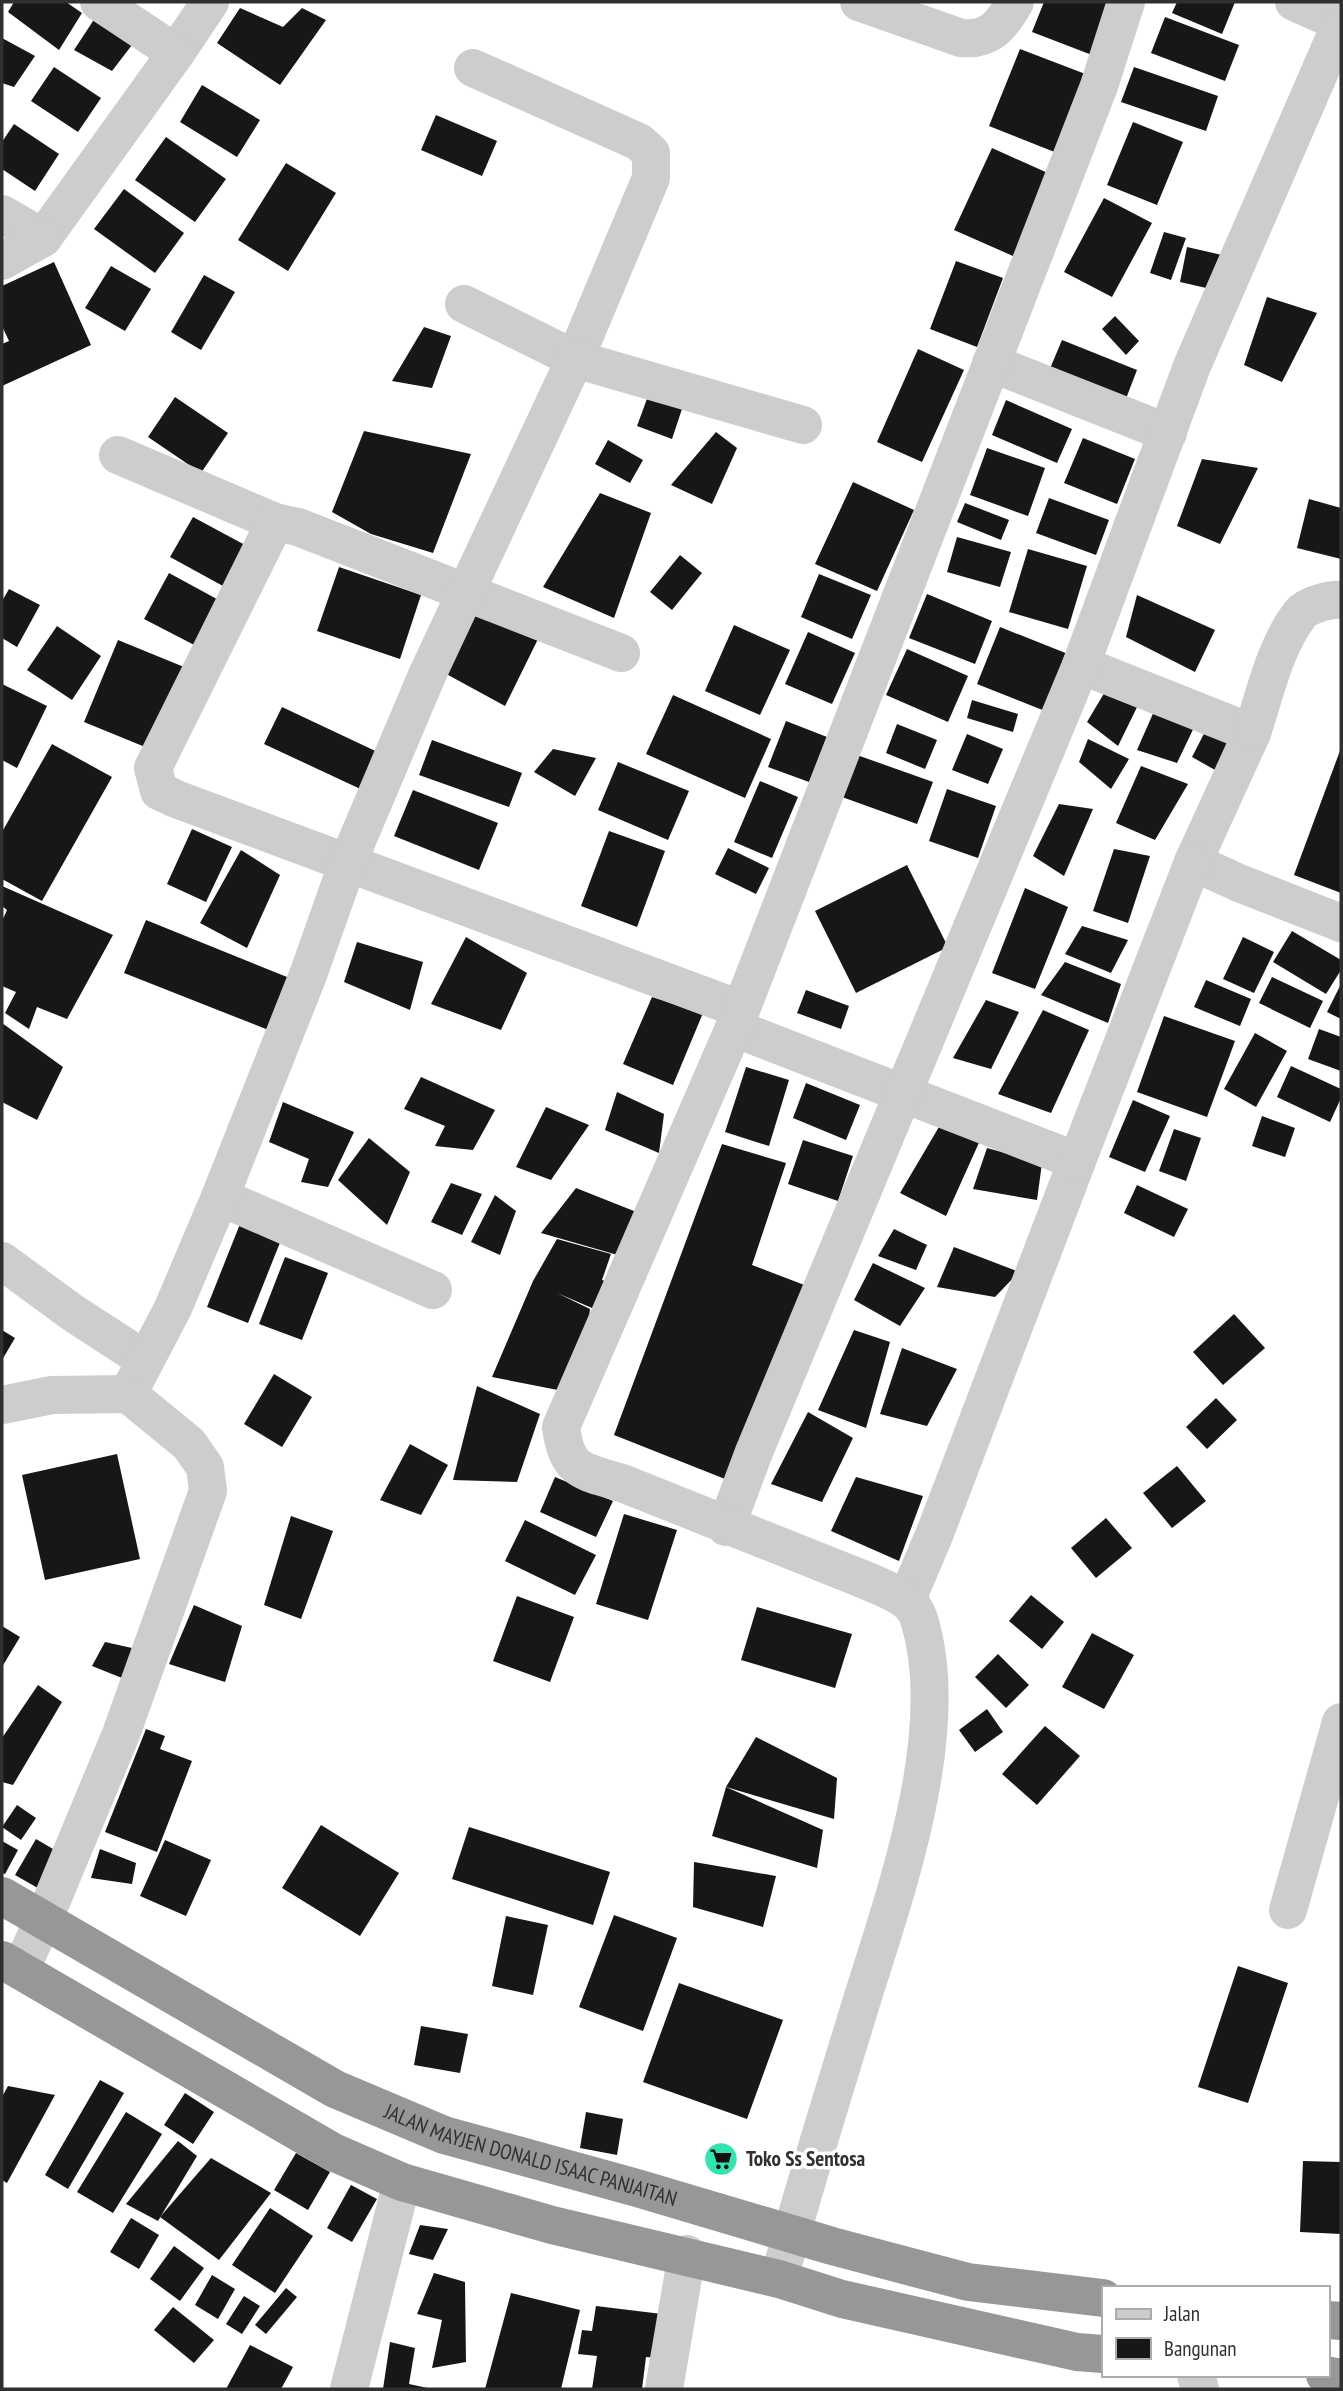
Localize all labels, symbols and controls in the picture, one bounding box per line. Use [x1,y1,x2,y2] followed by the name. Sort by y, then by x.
[379,2097,680,2212] street label: JALAN MAYJEN DONALD ISAAC PANJAITAN
[702,2140,740,2178] supermarket icon: Toko Ss Sentosa
[746,2145,866,2172] place label: Toko Ss Sentosa
[1102,2286,1329,2377] legend
[1163,2300,1200,2327] text: Jalan
[1164,2335,1237,2362] text: Bangunan

